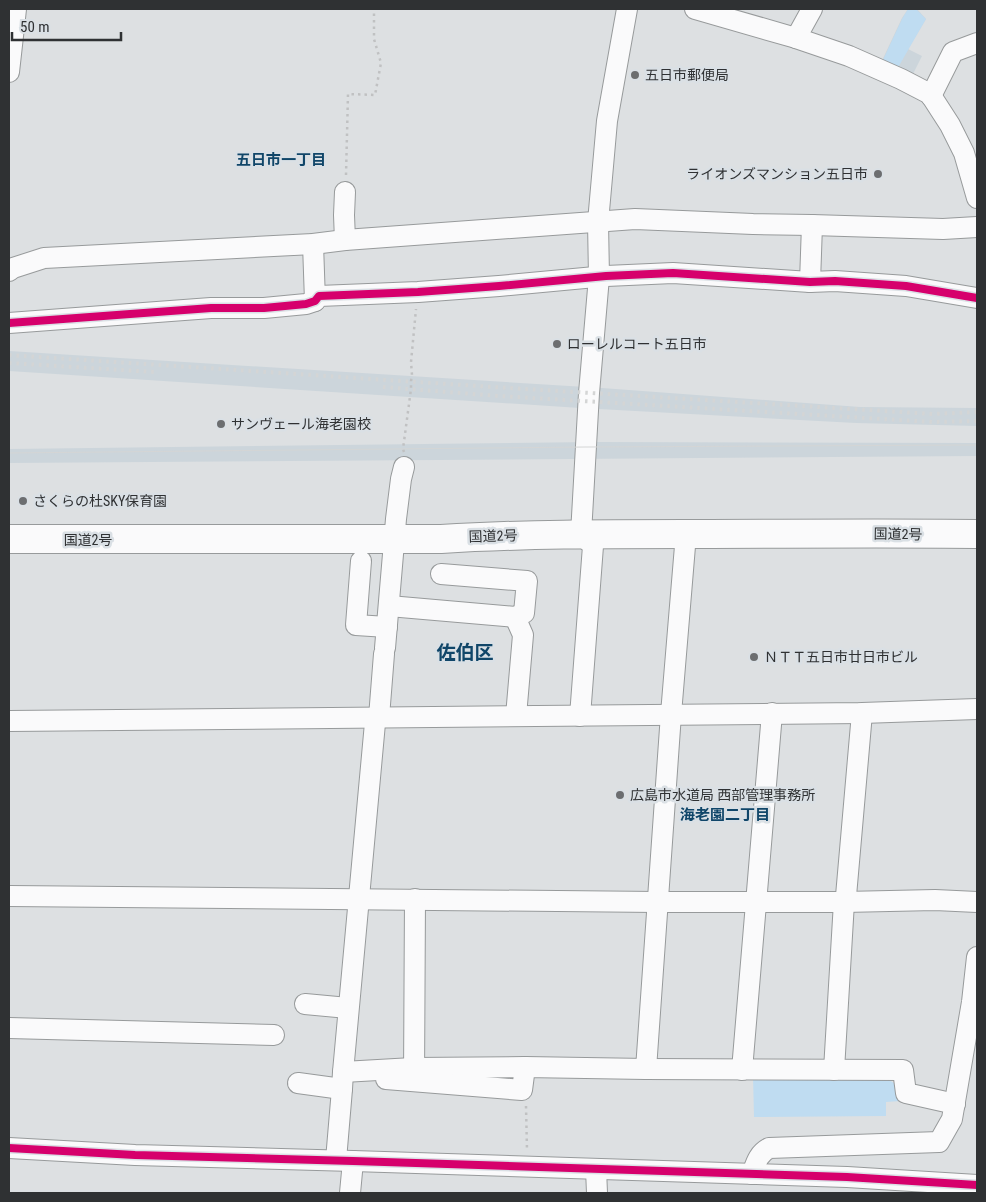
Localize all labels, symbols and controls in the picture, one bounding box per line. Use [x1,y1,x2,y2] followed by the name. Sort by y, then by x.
[12,10,121,42] scale bar
[20,18,50,36] text: 50 m
[645,67,729,83] place label: 五日市郵便局
[629,69,641,81] marker: 五日市郵便局
[236,151,326,169] district label: 五日市一丁目
[686,166,868,182] place label: ライオンズマンション五日市
[872,168,884,180] marker: ライオンズマンション五日市
[567,336,707,352] place label: ローレルコート五日市
[551,338,563,350] marker: ローレルコート五日市
[231,416,371,432] place label: サンヴェール海老園校
[215,418,227,430] marker: サンヴェール海老園校
[33,493,167,509] place label: さくらの杜SKY保育園
[17,495,29,507] marker: さくらの杜SKY保育園
[873,526,923,542] street label: 国道2号
[468,527,518,545] street label: 国道2号
[64,532,112,548] street label: 国道2号
[436,641,494,664] district label: 佐伯区
[764,649,918,665] place label: ＮＴＴ五日市廿日市ビル
[748,651,760,663] marker: ＮＴＴ五日市廿日市ビル
[630,787,815,803] place label: 広島市水道局 西部管理事務所
[614,789,626,801] marker: 広島市水道局 西部管理事務所
[680,806,770,824] district label: 海老園二丁目

